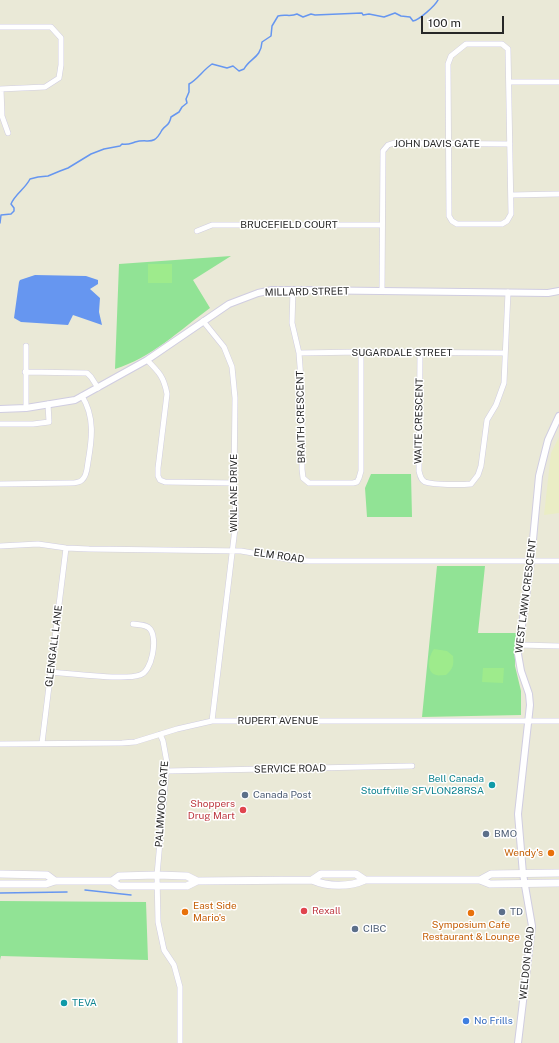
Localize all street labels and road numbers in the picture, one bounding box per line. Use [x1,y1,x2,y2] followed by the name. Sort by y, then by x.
[394,138,480,150] street label: JOHN DAVIS GATE
[240,219,338,231] street label: BRUCEFIELD COURT
[265,285,349,299] street label: MILLARD STREET
[352,347,452,359] street label: SUGARDALE STREET
[294,371,308,463] street label: BRAITH CRESCENT
[412,378,426,464] street label: WAITE CRESCENT
[228,454,240,532] street label: WINLANE DRIVE
[513,538,539,654] street label: WEST LAWN CRESCENT
[253,547,305,565] street label: ELM ROAD
[43,605,65,687] street label: GLENGALL LANE
[238,715,318,727] street label: RUPERT AVENUE
[153,760,171,848] street label: PALMWOOD GATE
[254,762,326,776] street label: SERVICE ROAD
[517,926,537,1000] street label: WELDON ROAD

